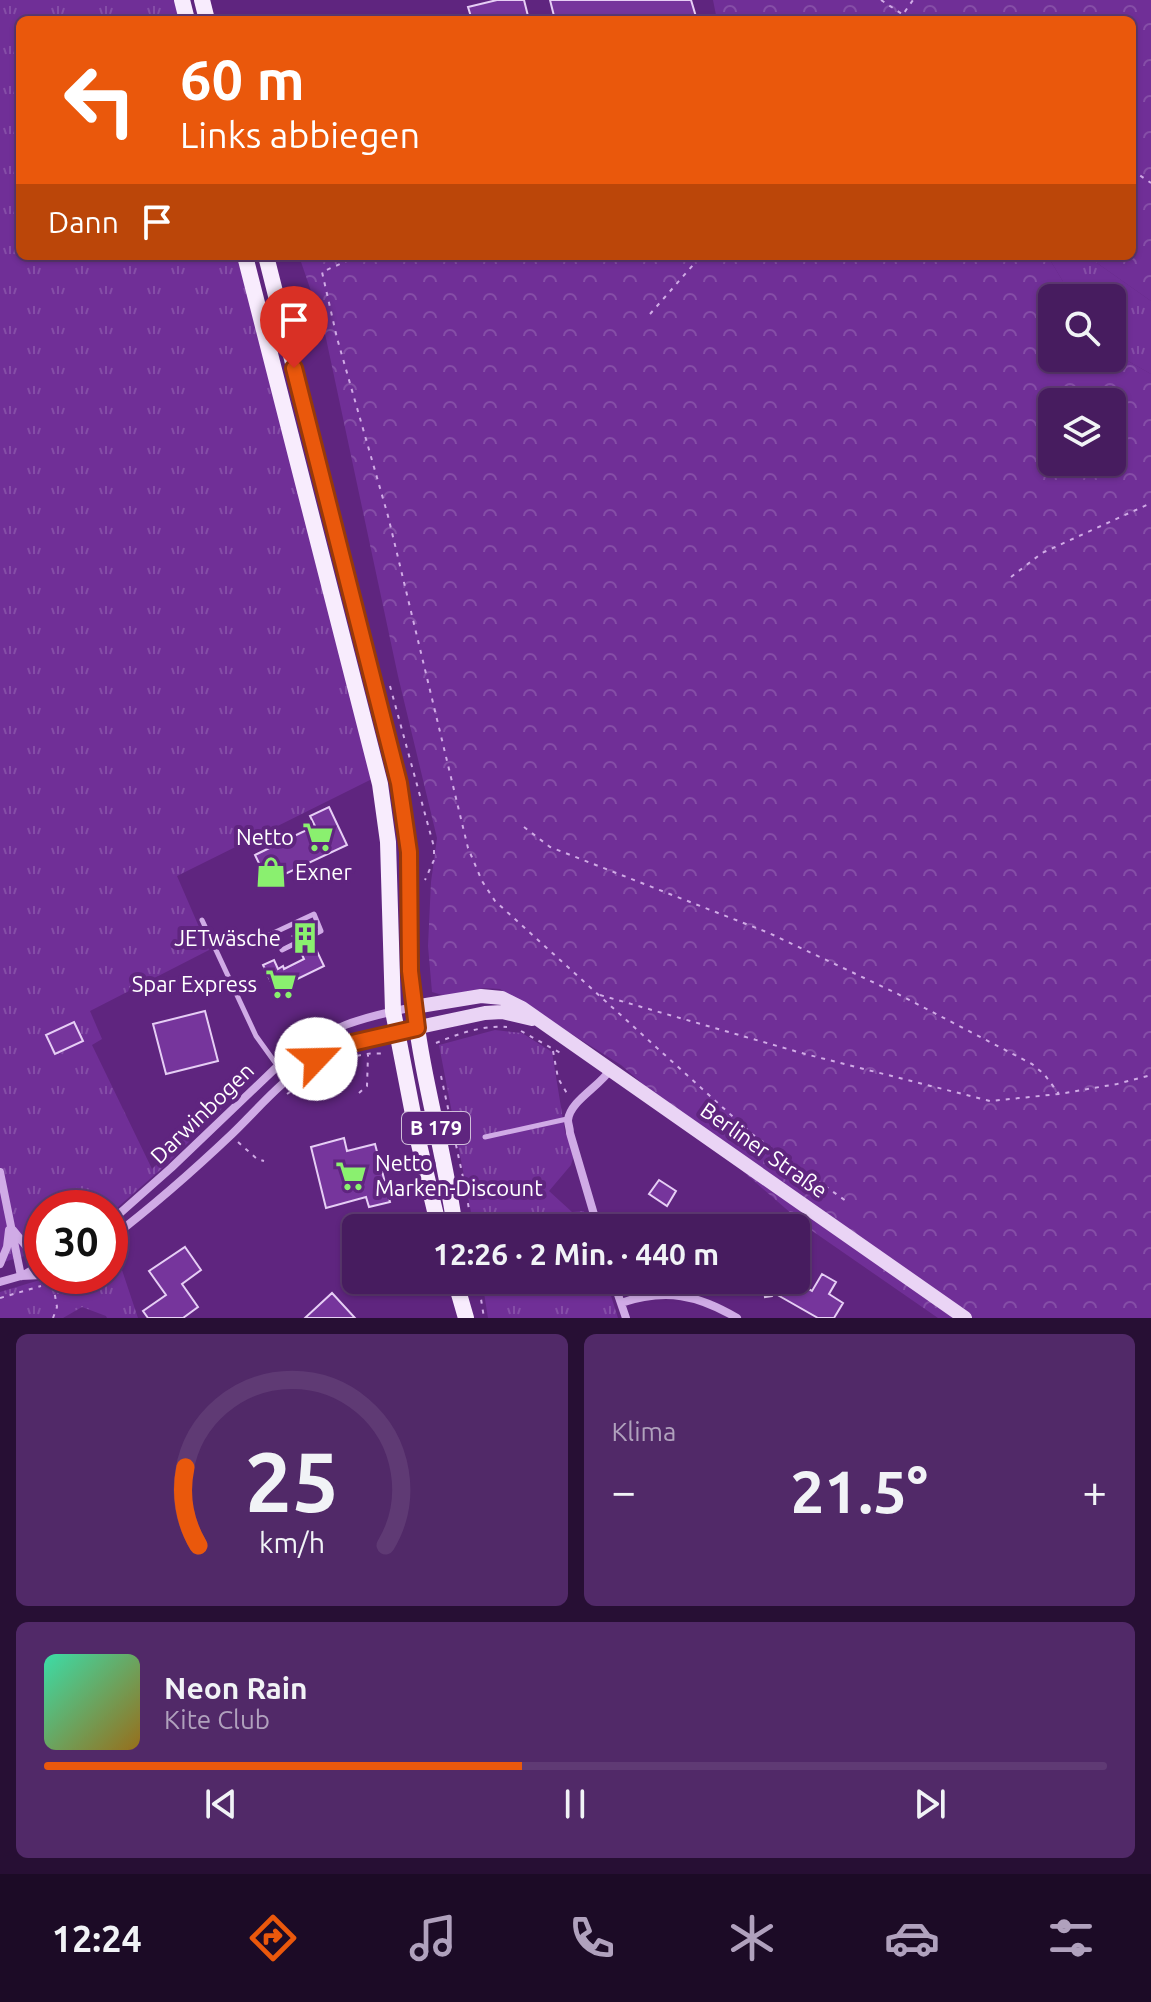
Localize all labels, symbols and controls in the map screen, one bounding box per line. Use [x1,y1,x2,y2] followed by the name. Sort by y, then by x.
[48,48,152,152] icon: left
[180,48,305,111] text: 60 m
[180,114,420,155] text: Links abbiegen
[135,200,179,244] icon: arrive
[48,205,119,239] text: Dann
[1038,284,1126,476] map controls
[1038,284,1126,372] button: search
[260,286,328,368] pin
[272,298,316,342] icon: arrive
[1038,388,1126,476] button: layers
[301,820,335,854] supermarket icon: Netto
[236,824,294,849] place label: Netto
[254,855,288,889] shop icon: Exner
[295,859,352,884] place label: Exner
[288,921,322,955] building icon: JETwäsche
[174,925,281,950] place label: JETwäsche
[264,967,298,1001] supermarket icon: Spar Express
[132,971,257,996] place label: Spar Express
[274,1017,358,1101] position arrow
[145,1057,258,1168] street label: Darwinbogen
[696,1097,832,1203] street label: Berliner Straße
[402,1112,470,1144] road number: B 179
[375,1150,543,1200] place label: Netto Marken-Discount
[334,1159,368,1193] supermarket icon: Netto Marken-Discount
[24,1190,128,1294] speed limit sign: 30
[433,1237,719,1271] text: 12:26 · 2 Min. · 440 m
[612,1417,676,1446] text: Klima
[245,1434,339,1528] text: 25
[791,1457,928,1524] text: 21.5°
[612,1466,636,1515] text: −
[1082,1466,1107,1515] text: +
[259,1526,325,1558] text: km/h
[164,1671,308,1705] text: Neon Rain
[164,1705,270,1734] text: Kite Club
[199,1782,243,1826] icon: previous
[553,1782,597,1826] icon: pause
[908,1782,952,1826] icon: next
[245,1910,301,1966] icon: directions
[405,1910,461,1966] icon: music
[564,1910,620,1966] icon: phone
[724,1910,780,1966] icon: climate
[884,1910,940,1966] icon: car
[1043,1910,1099,1966] icon: filters
[52,1918,142,1959] text: 12:24

